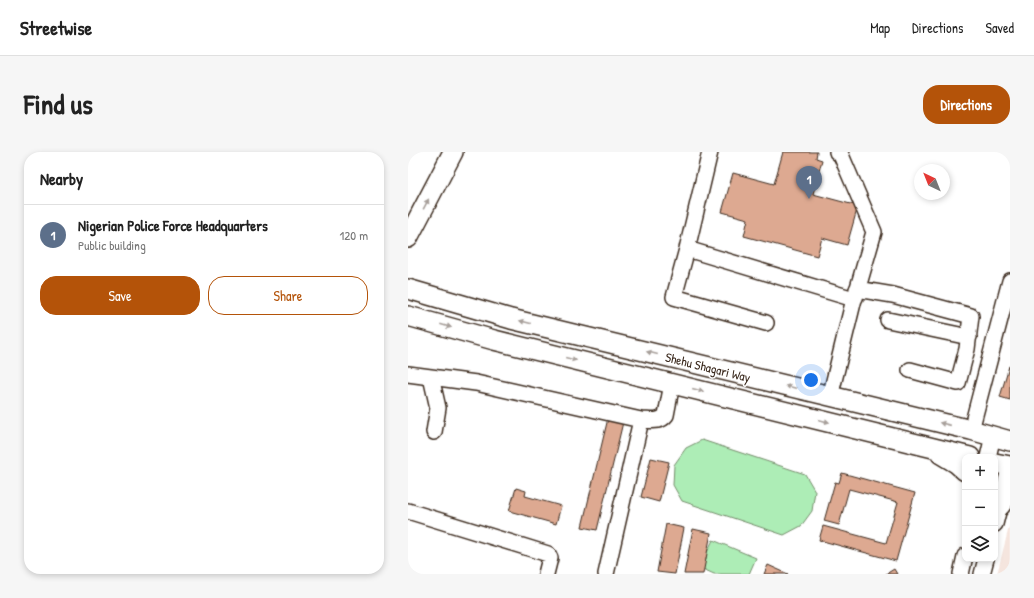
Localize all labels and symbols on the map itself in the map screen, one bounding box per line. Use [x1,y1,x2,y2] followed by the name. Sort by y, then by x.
[914,164,950,200] north arrow
[796,166,822,199] pin: 1
[423,198,429,209] one-way arrow
[519,319,531,325] one-way arrow
[440,323,452,329] one-way arrow
[664,348,753,386] street label: Shehu Shagari Way
[645,350,658,356] one-way arrow
[565,356,578,362] one-way arrow
[801,370,821,390] your location
[785,384,798,390] one-way arrow
[692,387,704,393] one-way arrow
[818,418,830,424] one-way arrow
[939,420,951,426] one-way arrow

